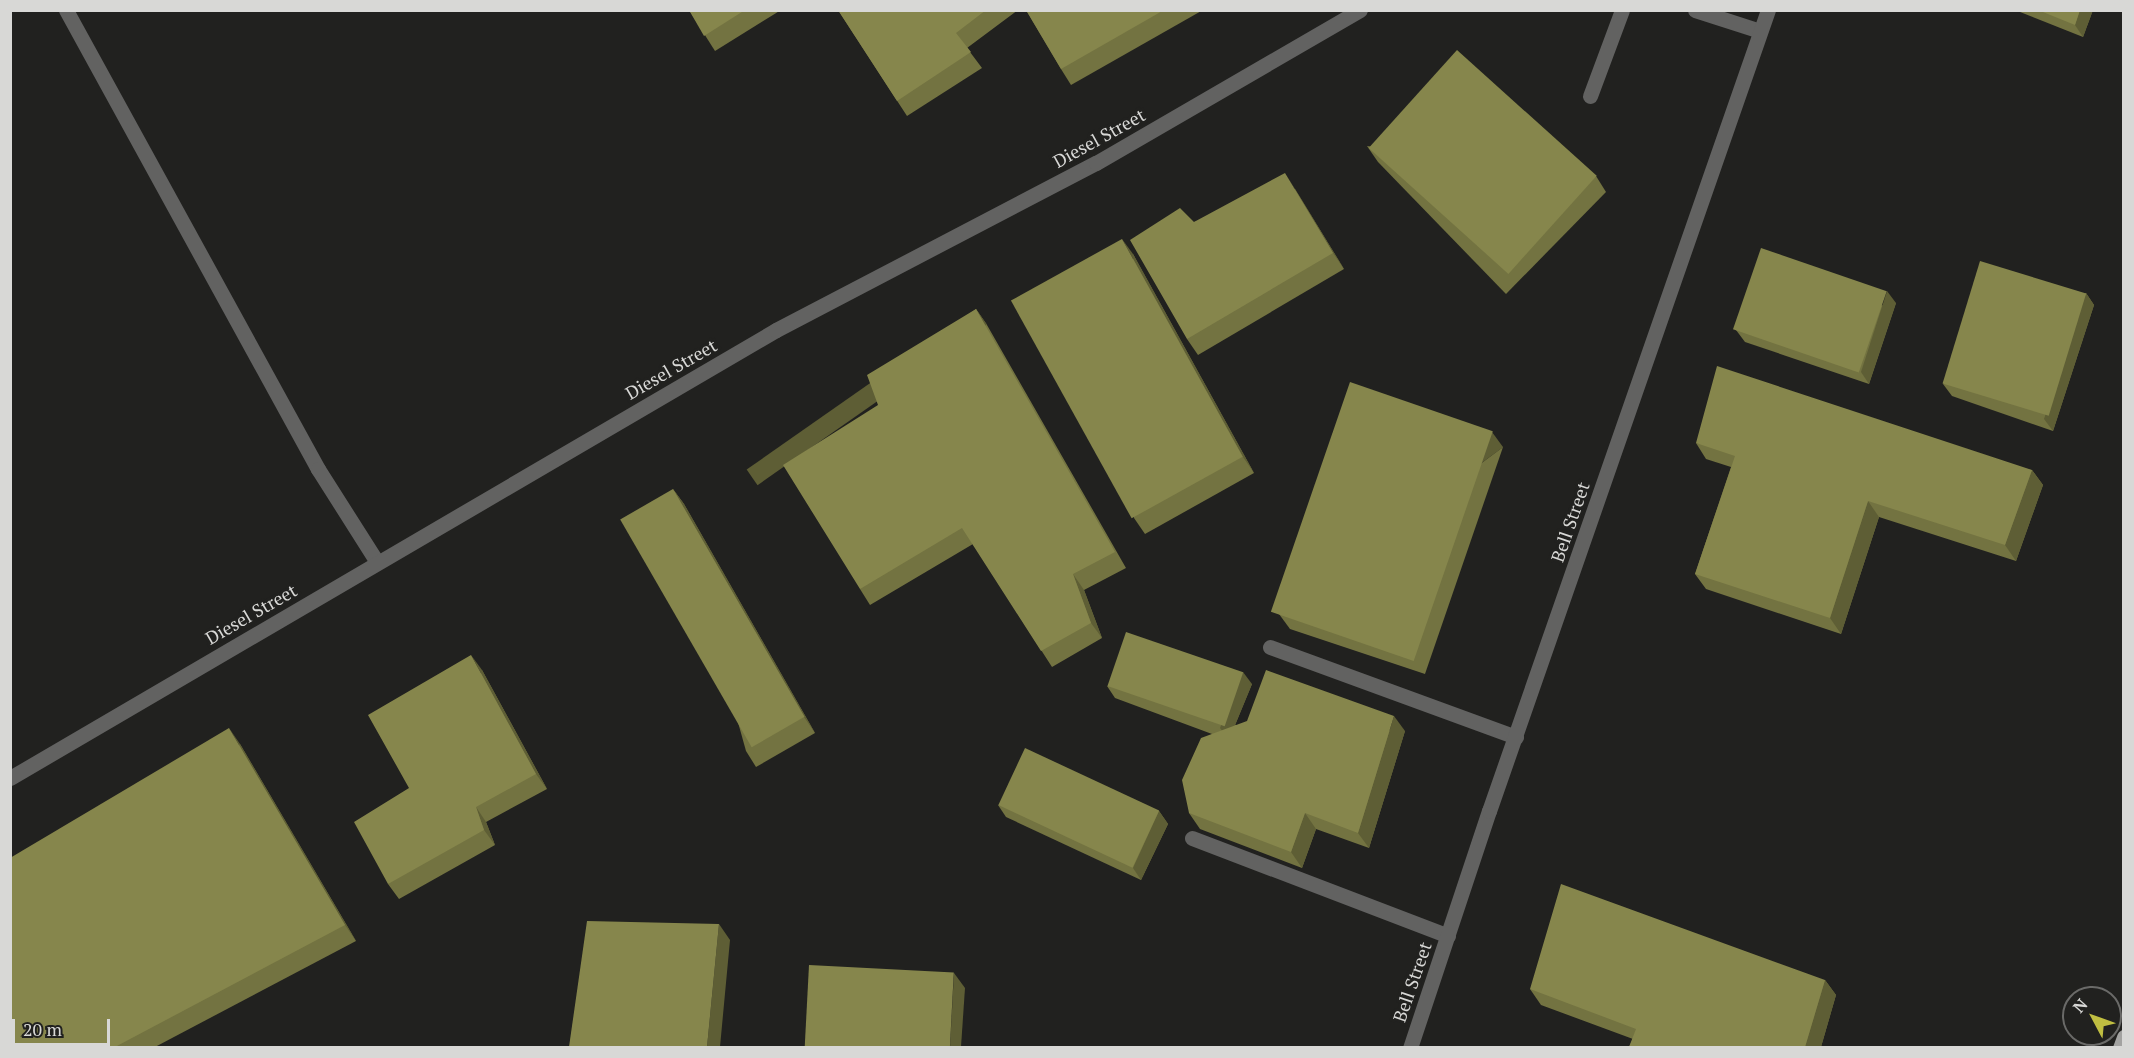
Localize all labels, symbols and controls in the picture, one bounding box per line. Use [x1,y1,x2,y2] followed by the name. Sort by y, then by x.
[1049,104,1149,172] street label: Diesel Street
[621,334,721,404] street label: Diesel Street
[1546,479,1594,565] street label: Bell Street
[201,579,301,649] street label: Diesel Street
[1388,939,1436,1025] street label: Bell Street
[2062,986,2122,1046] north arrow
[2068,994,2092,1017] text: N
[15,1007,112,1045] scale bar
[23,1017,62,1041] text: 20 m

